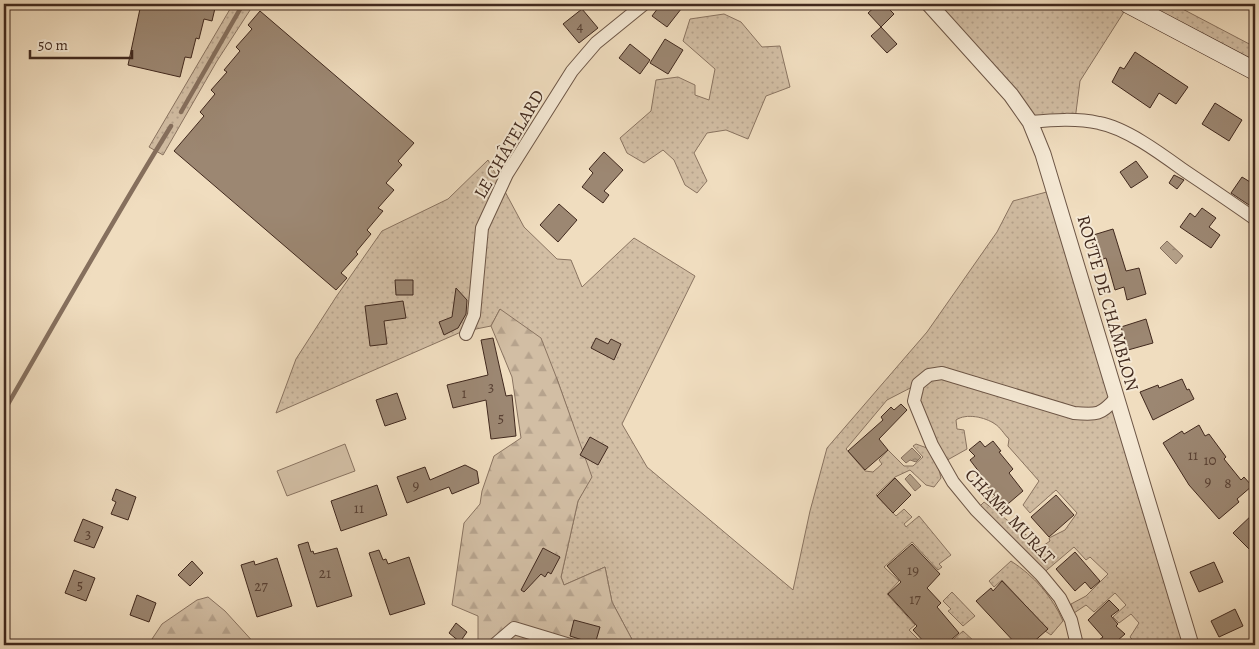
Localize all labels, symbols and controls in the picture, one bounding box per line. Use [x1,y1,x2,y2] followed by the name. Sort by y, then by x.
[577,16,584,36] house number: 4
[30,28,132,60] scale bar
[38,35,68,55] text: 50 m
[468,85,550,203] street label: LE CHÂTELARD
[1071,212,1145,394] street label: ROUTE DE CHAMBLON
[488,377,494,397] house number: 3
[461,383,467,403] house number: 1
[498,408,504,428] house number: 5
[1188,445,1198,465] house number: 11
[1203,450,1217,470] house number: 10
[960,463,1061,569] street label: CHAMP MURAT
[1205,471,1212,491] house number: 9
[1224,473,1232,493] house number: 8
[413,475,420,495] house number: 9
[354,498,364,518] house number: 11
[85,524,91,544] house number: 3
[907,560,919,580] house number: 19
[319,563,331,583] house number: 21
[77,575,83,595] house number: 5
[254,576,268,596] house number: 27
[909,589,921,609] house number: 17

